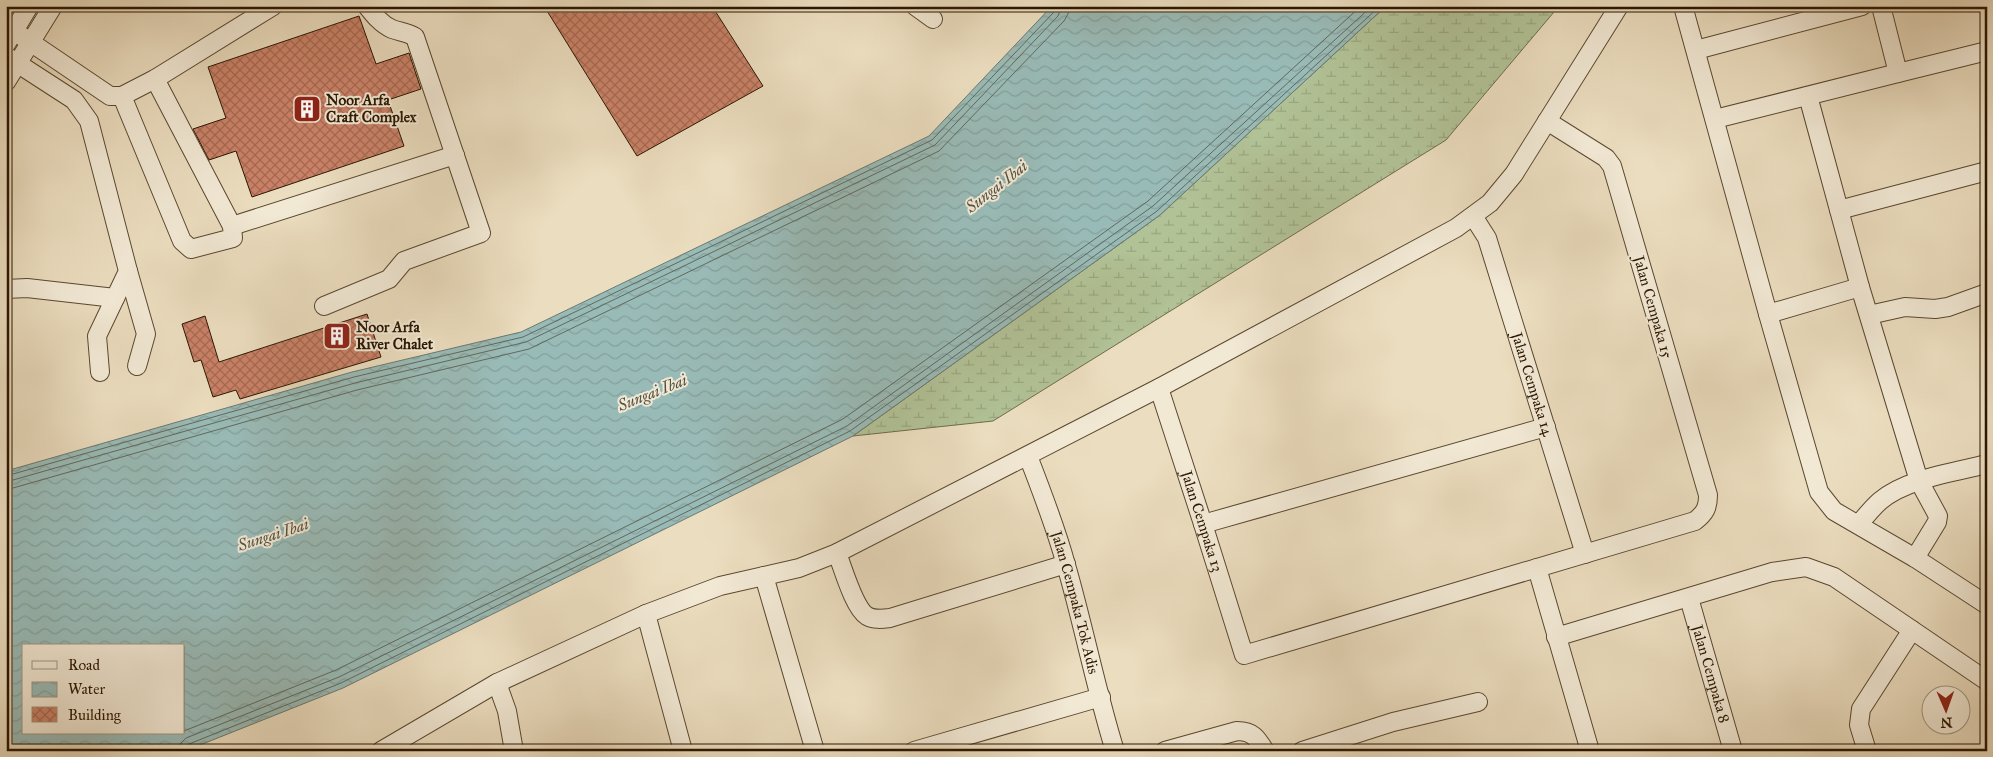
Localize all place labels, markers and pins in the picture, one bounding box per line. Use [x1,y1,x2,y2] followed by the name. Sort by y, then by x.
[326,91,417,127] place label: Noor Arfa Craft Complex
[292,94,322,124] building icon: Noor Arfa Craft Complex
[356,318,434,353] place label: Noor Arfa River Chalet
[322,321,352,351] building icon: Noor Arfa River Chalet

